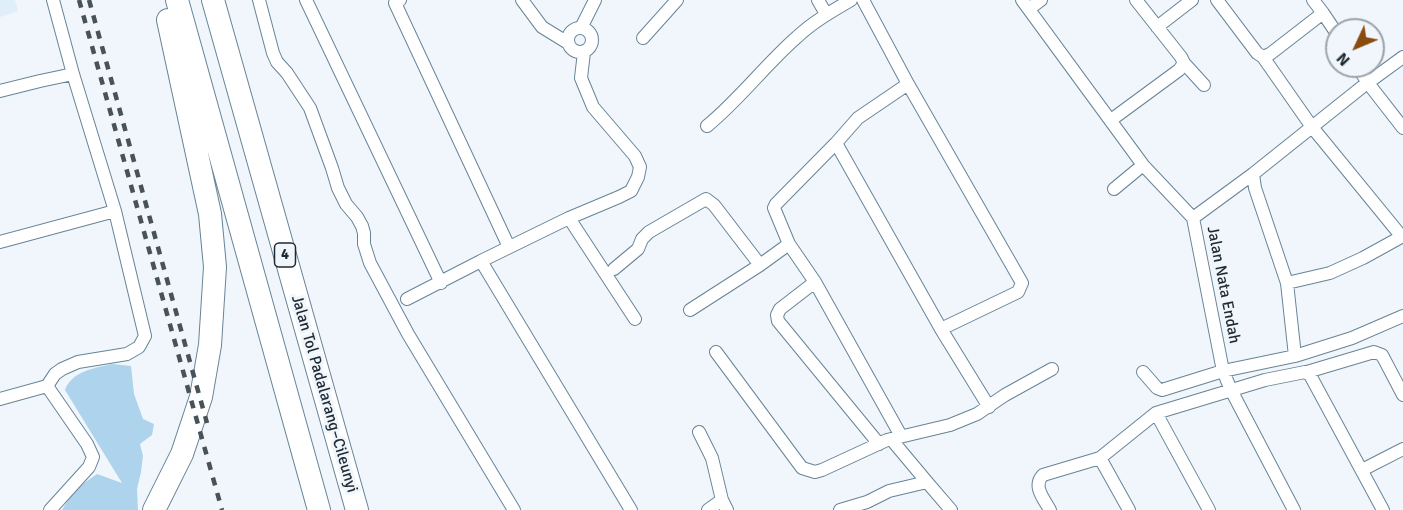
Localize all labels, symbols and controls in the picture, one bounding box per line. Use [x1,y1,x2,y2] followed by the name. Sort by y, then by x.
[1325,18,1385,78] north arrow
[1332,48,1355,70] text: N
[1202,225,1244,345] street label: Jalan Nata Endah
[274,243,296,267] road number: 4
[287,293,361,495] street label: Jalan Tol Padalarang–Cileunyi

